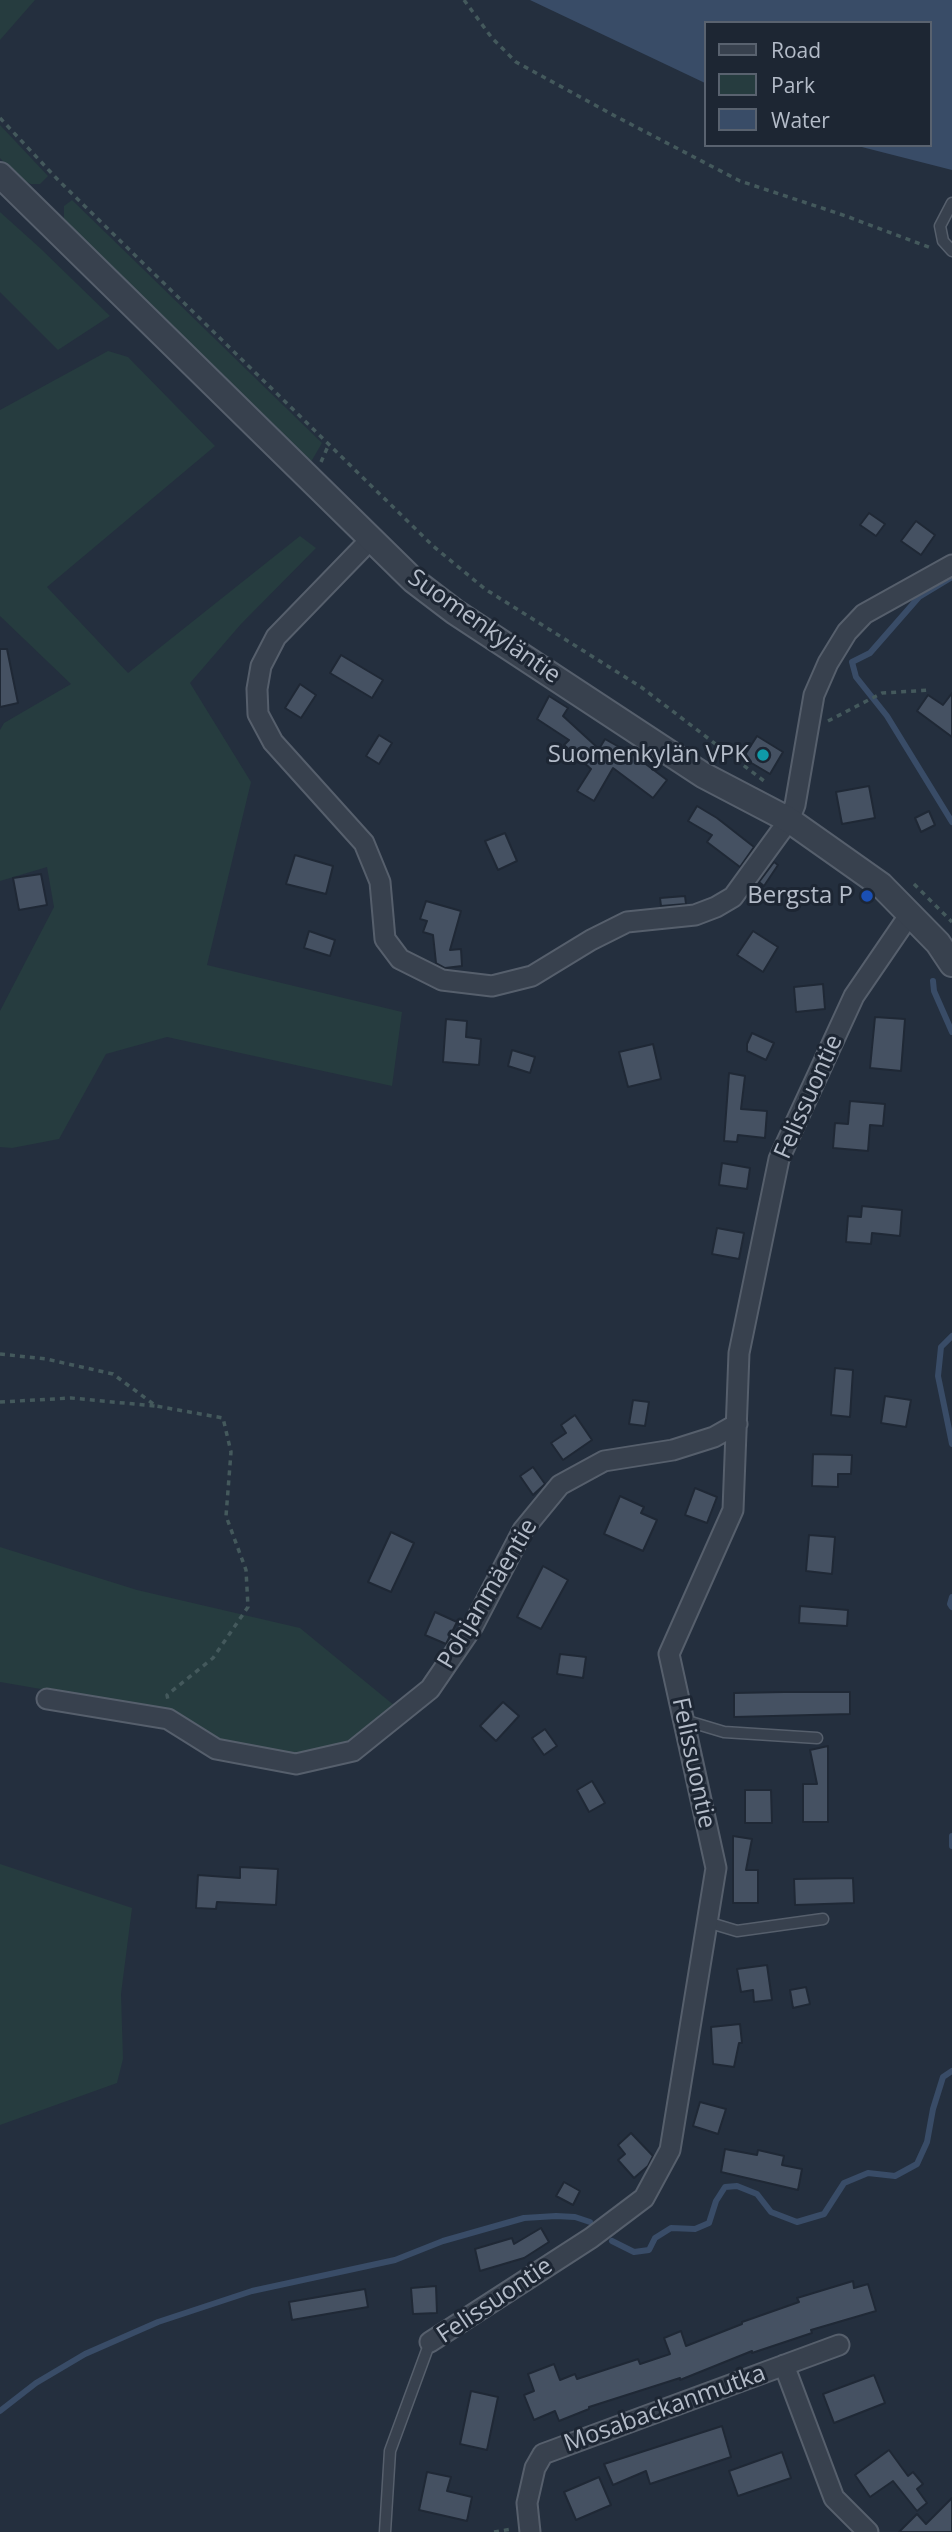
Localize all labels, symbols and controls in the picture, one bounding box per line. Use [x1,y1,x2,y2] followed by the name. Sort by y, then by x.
[704,21,931,147] legend
[771,36,821,64] text: Road
[771,71,815,99] text: Park
[771,106,830,134] text: Water
[402,564,566,690] street label: Suomenkyläntie
[548,741,749,769] place label: Suomenkylän VPK
[755,747,771,763] marker: Suomenkylän VPK
[747,882,853,910] place label: Bergsta P
[859,888,875,904] marker: Bergsta P
[769,1030,849,1164] street label: Felissuontie
[432,1514,544,1674] street label: Pohjanmäentie
[665,1695,721,1831] street label: Felissuontie
[432,2252,558,2350] street label: Felissuontie
[560,2359,770,2459] street label: Mosabackanmutka

